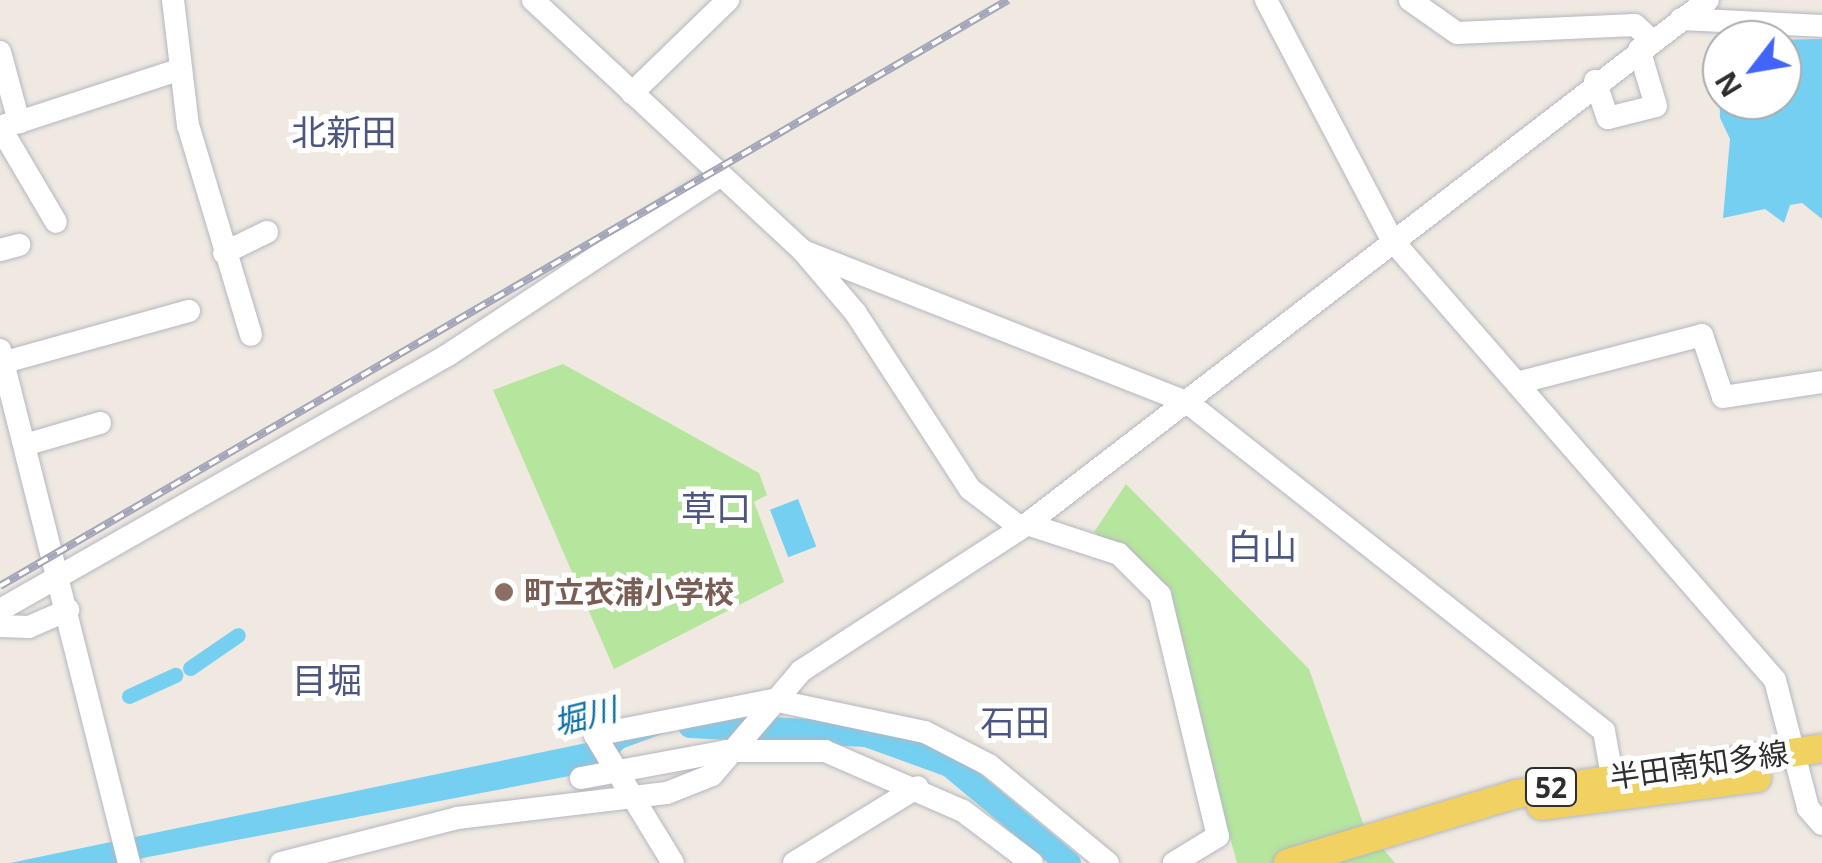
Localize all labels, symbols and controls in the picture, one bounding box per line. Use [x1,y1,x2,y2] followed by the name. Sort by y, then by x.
[1702,20,1802,120] north arrow
[1706,65,1750,104] text: N
[292,111,396,153] district label: 北新田
[681,487,751,529] district label: 草口
[1227,525,1297,567] district label: 白山
[524,574,734,610] place label: 町立衣浦小学校
[493,581,515,603] marker: 町立衣浦小学校
[292,659,362,701] district label: 目堀
[549,690,621,742] water label: 堀川
[980,701,1050,743] district label: 石田
[1607,735,1791,795] street label: 半田南知多線
[1524,764,1578,810] road number: 52

